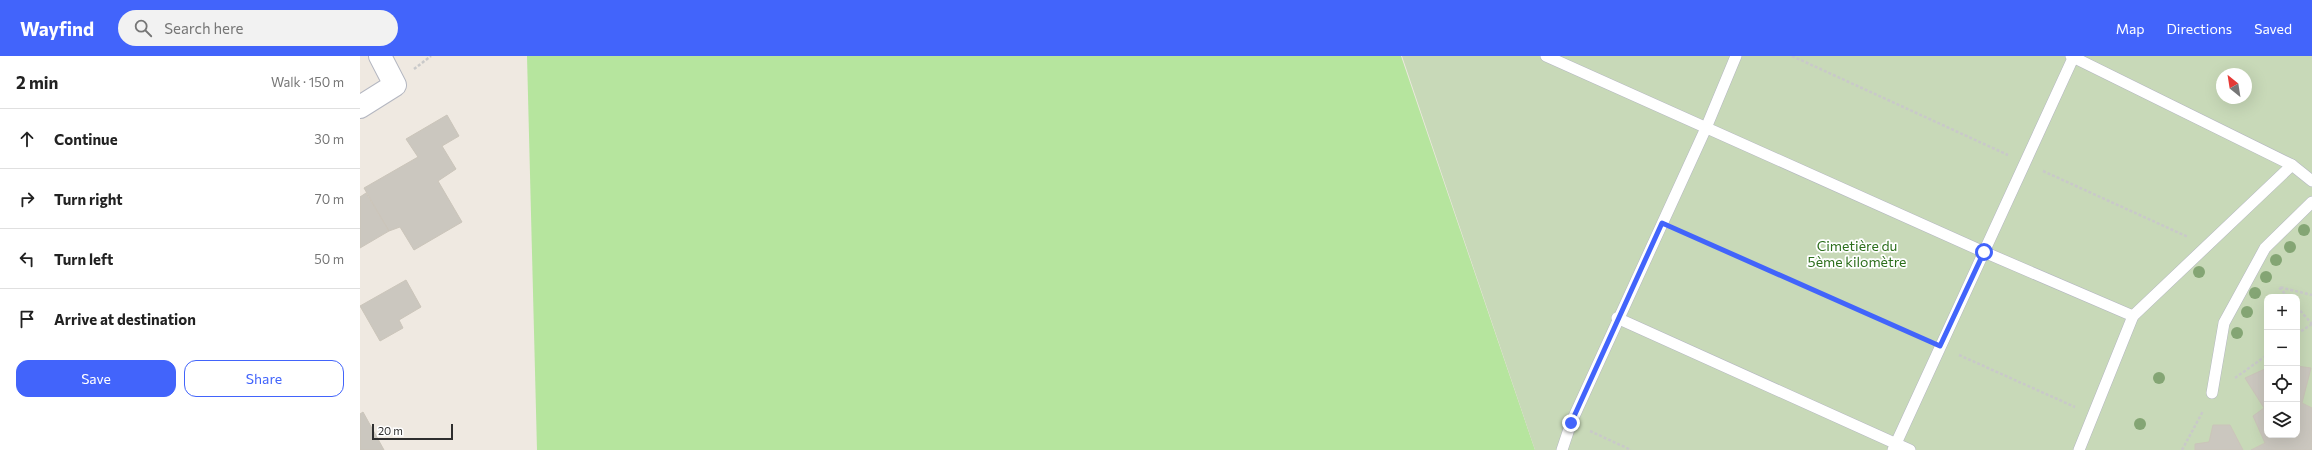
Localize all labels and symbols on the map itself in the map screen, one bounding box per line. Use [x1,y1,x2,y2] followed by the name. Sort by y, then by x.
[2216,68,2252,104] north arrow
[1808,237,1906,270] park label: Cimetière du 5ème kilomètre
[1975,243,1993,261] route start
[1562,414,1580,432] route end
[372,422,453,441] scale bar

